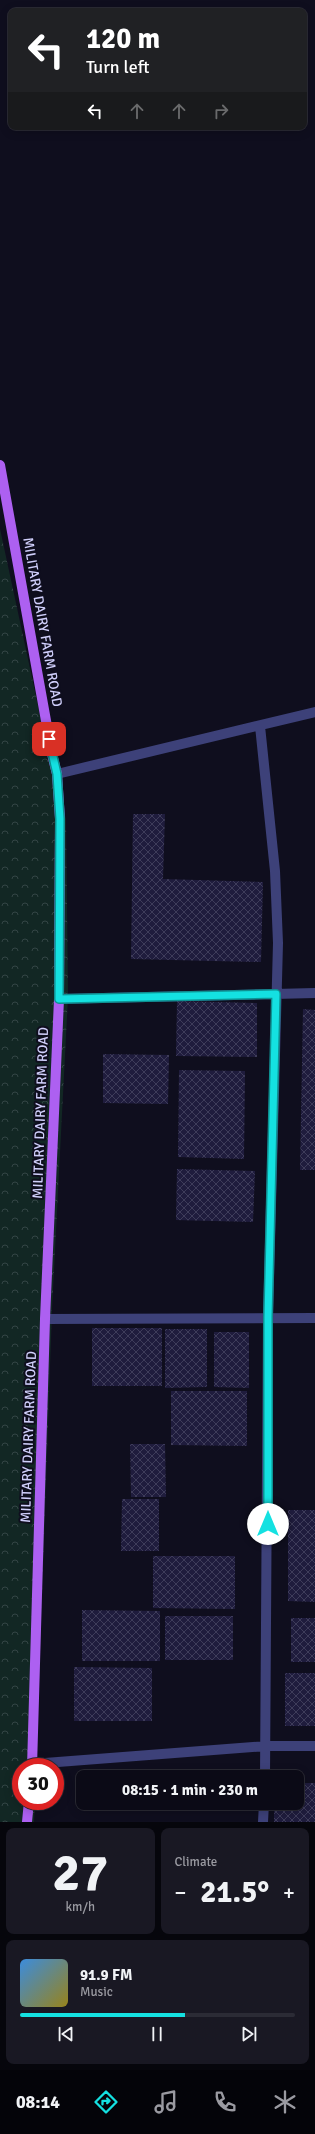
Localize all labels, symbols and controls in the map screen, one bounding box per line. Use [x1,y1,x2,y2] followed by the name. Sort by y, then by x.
[86,22,160,56] text: 120 m
[20,24,72,76] icon: left
[86,56,149,78] text: Turn left
[84,100,106,122] icon: left
[126,100,148,122] icon: ahead
[168,100,190,122] icon: ahead
[210,100,232,122] icon: right
[19,536,66,708] street label: MILITARY DAIRY FARM ROAD
[32,722,66,756] pin
[38,728,60,750] icon: arrive
[29,1027,52,1199] street label: MILITARY DAIRY FARM ROAD
[17,1351,40,1523] street label: MILITARY DAIRY FARM ROAD
[247,1503,289,1545] position arrow
[12,1758,64,1810] speed limit sign: 30
[122,1781,258,1799] text: 08:15 · 1 min · 230 m
[52,1841,108,1905] text: 27
[175,1854,217,1870] text: Climate
[200,1874,269,1911] text: 21.5°
[175,1879,186,1906] text: −
[283,1879,295,1906] text: +
[66,1899,95,1915] text: km/h
[80,1966,132,1984] text: 91.9 FM
[80,1984,113,2000] text: Music
[55,2023,77,2045] icon: previous
[146,2023,168,2045] icon: pause
[238,2023,260,2045] icon: next
[92,2088,120,2116] icon: directions
[152,2088,180,2116] icon: music
[211,2088,239,2116] icon: phone
[271,2088,299,2116] icon: climate
[16,2091,60,2113] text: 08:14

